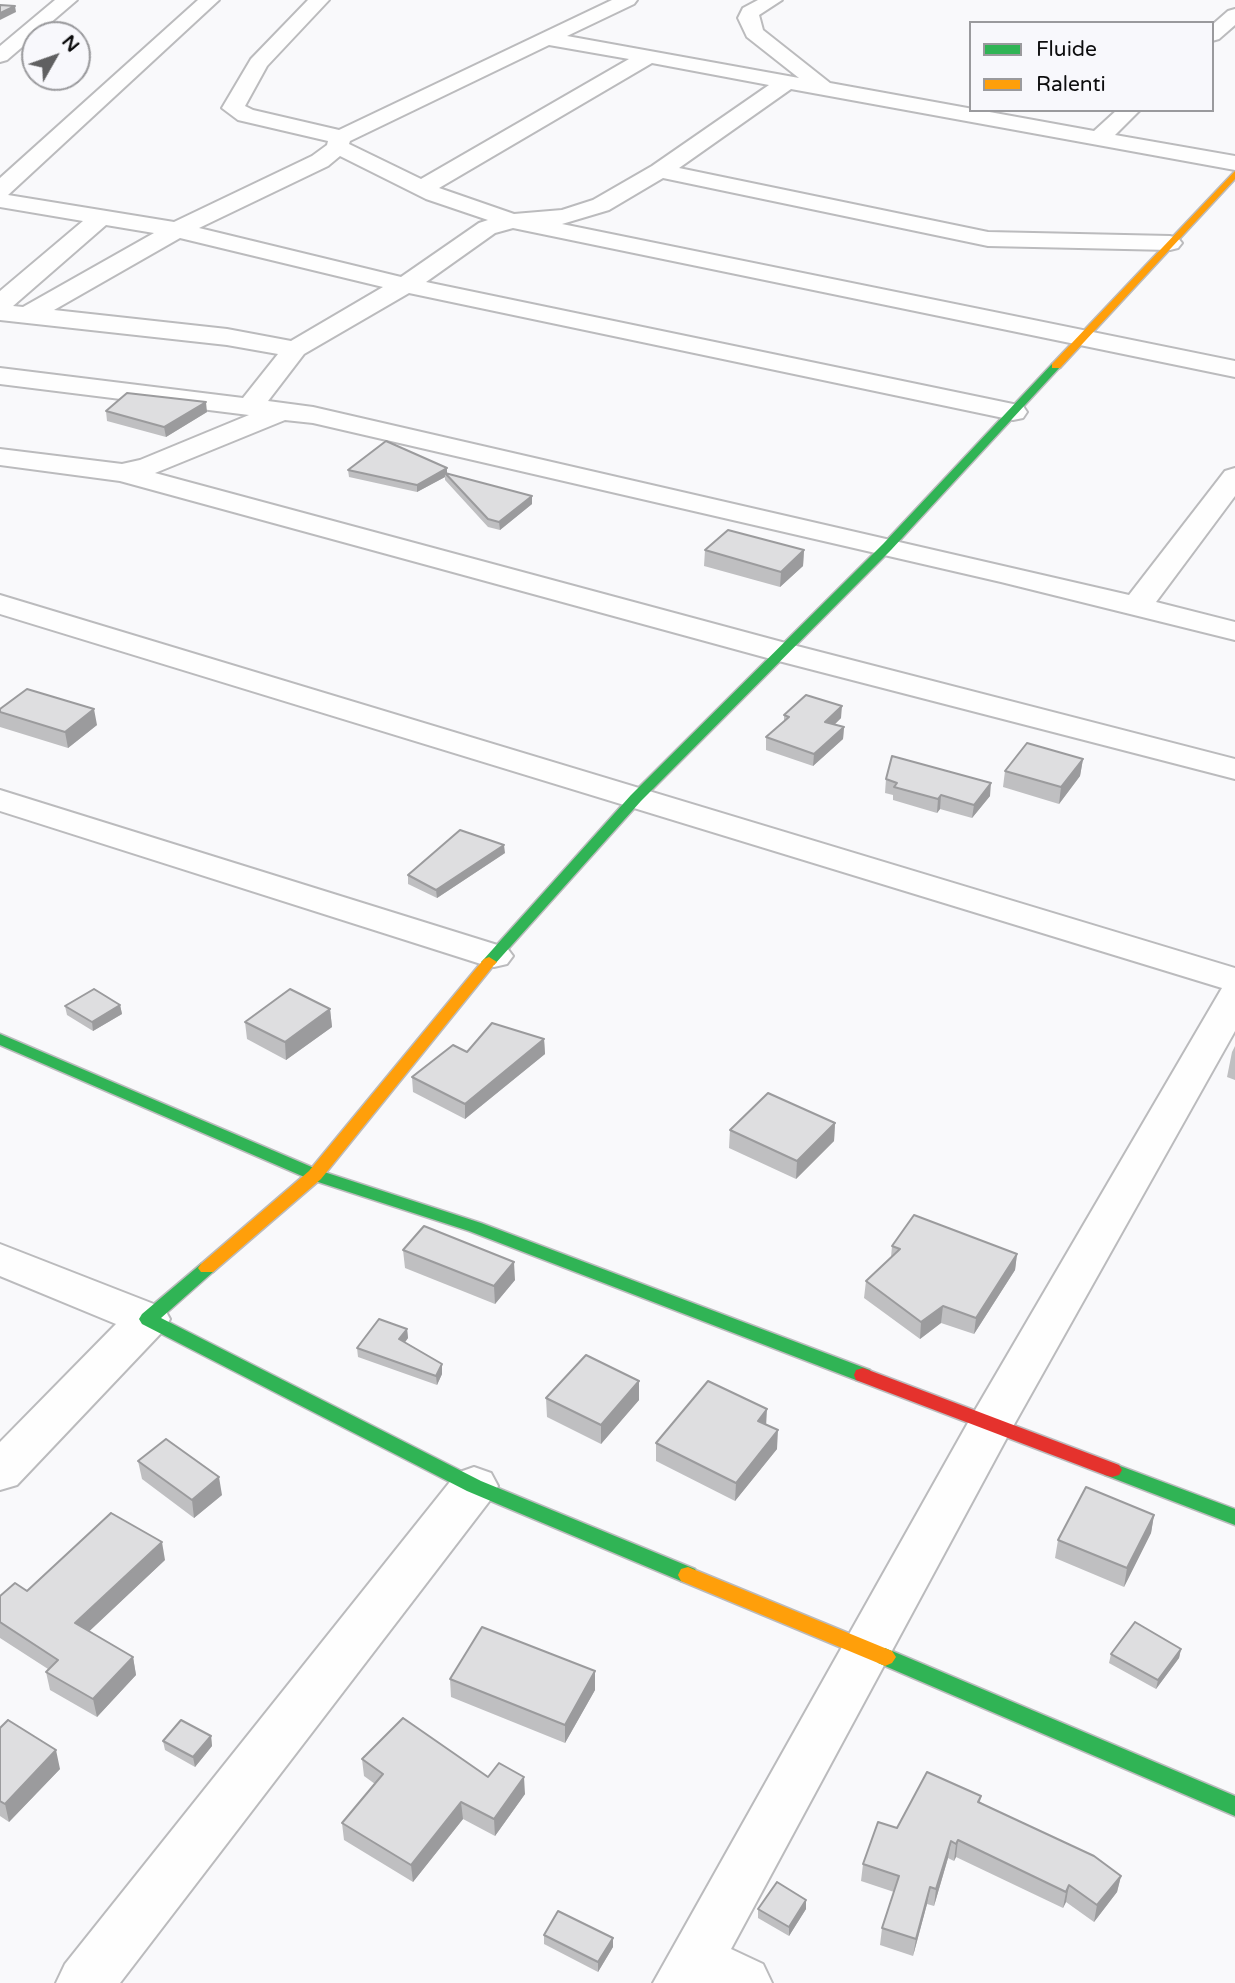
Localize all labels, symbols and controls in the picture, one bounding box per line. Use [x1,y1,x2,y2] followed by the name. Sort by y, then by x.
[21,21,91,91] north arrow
[969,21,1214,112] legend
[57,31,84,57] text: N
[1036,37,1097,62] text: Fluide
[1036,72,1106,97] text: Ralenti

